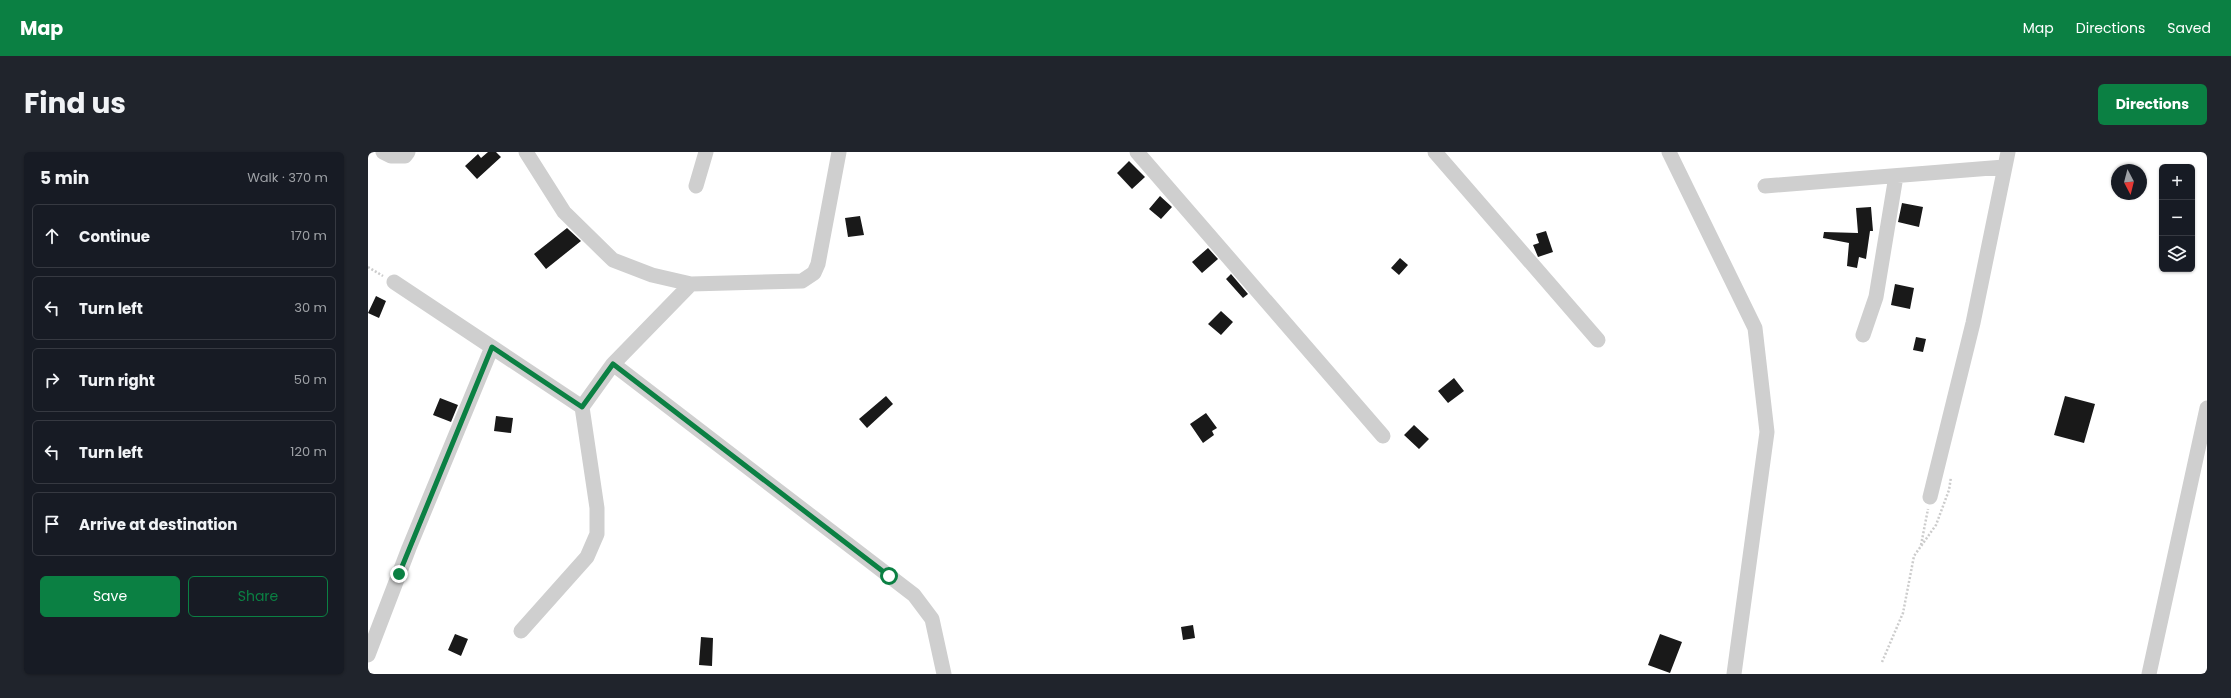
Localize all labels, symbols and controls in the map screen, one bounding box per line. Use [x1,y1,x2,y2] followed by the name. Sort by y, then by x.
[20,15,63,42] text: Map
[2023,18,2054,38] text: Map
[2076,18,2145,38] text: Directions
[2167,18,2211,38] text: Saved
[24,84,126,123] text: Find us
[2098,84,2207,125] button: Directions
[2111,164,2147,200] north arrow
[2159,164,2195,272] map controls
[2159,164,2195,200] button: +
[40,166,89,190] text: 5 min
[247,168,328,187] text: Walk · 370 m
[2159,200,2195,236] button: −
[41,225,63,247] icon: ahead
[79,226,150,247] text: Continue
[291,226,327,245] text: 170 m
[2159,236,2195,272] button: layers
[41,297,63,319] icon: left
[79,298,143,319] text: Turn left
[294,298,327,317] text: 30 m
[41,369,63,391] icon: right
[79,370,155,391] text: Turn right
[294,370,327,389] text: 50 m
[41,441,63,463] icon: left
[79,442,143,463] text: Turn left
[290,442,327,461] text: 120 m
[41,513,63,535] icon: arrive
[79,514,237,535] text: Arrive at destination
[390,565,408,583] route end
[880,567,898,585] route start
[40,576,180,617] button: Save
[188,576,328,617] button: Share

